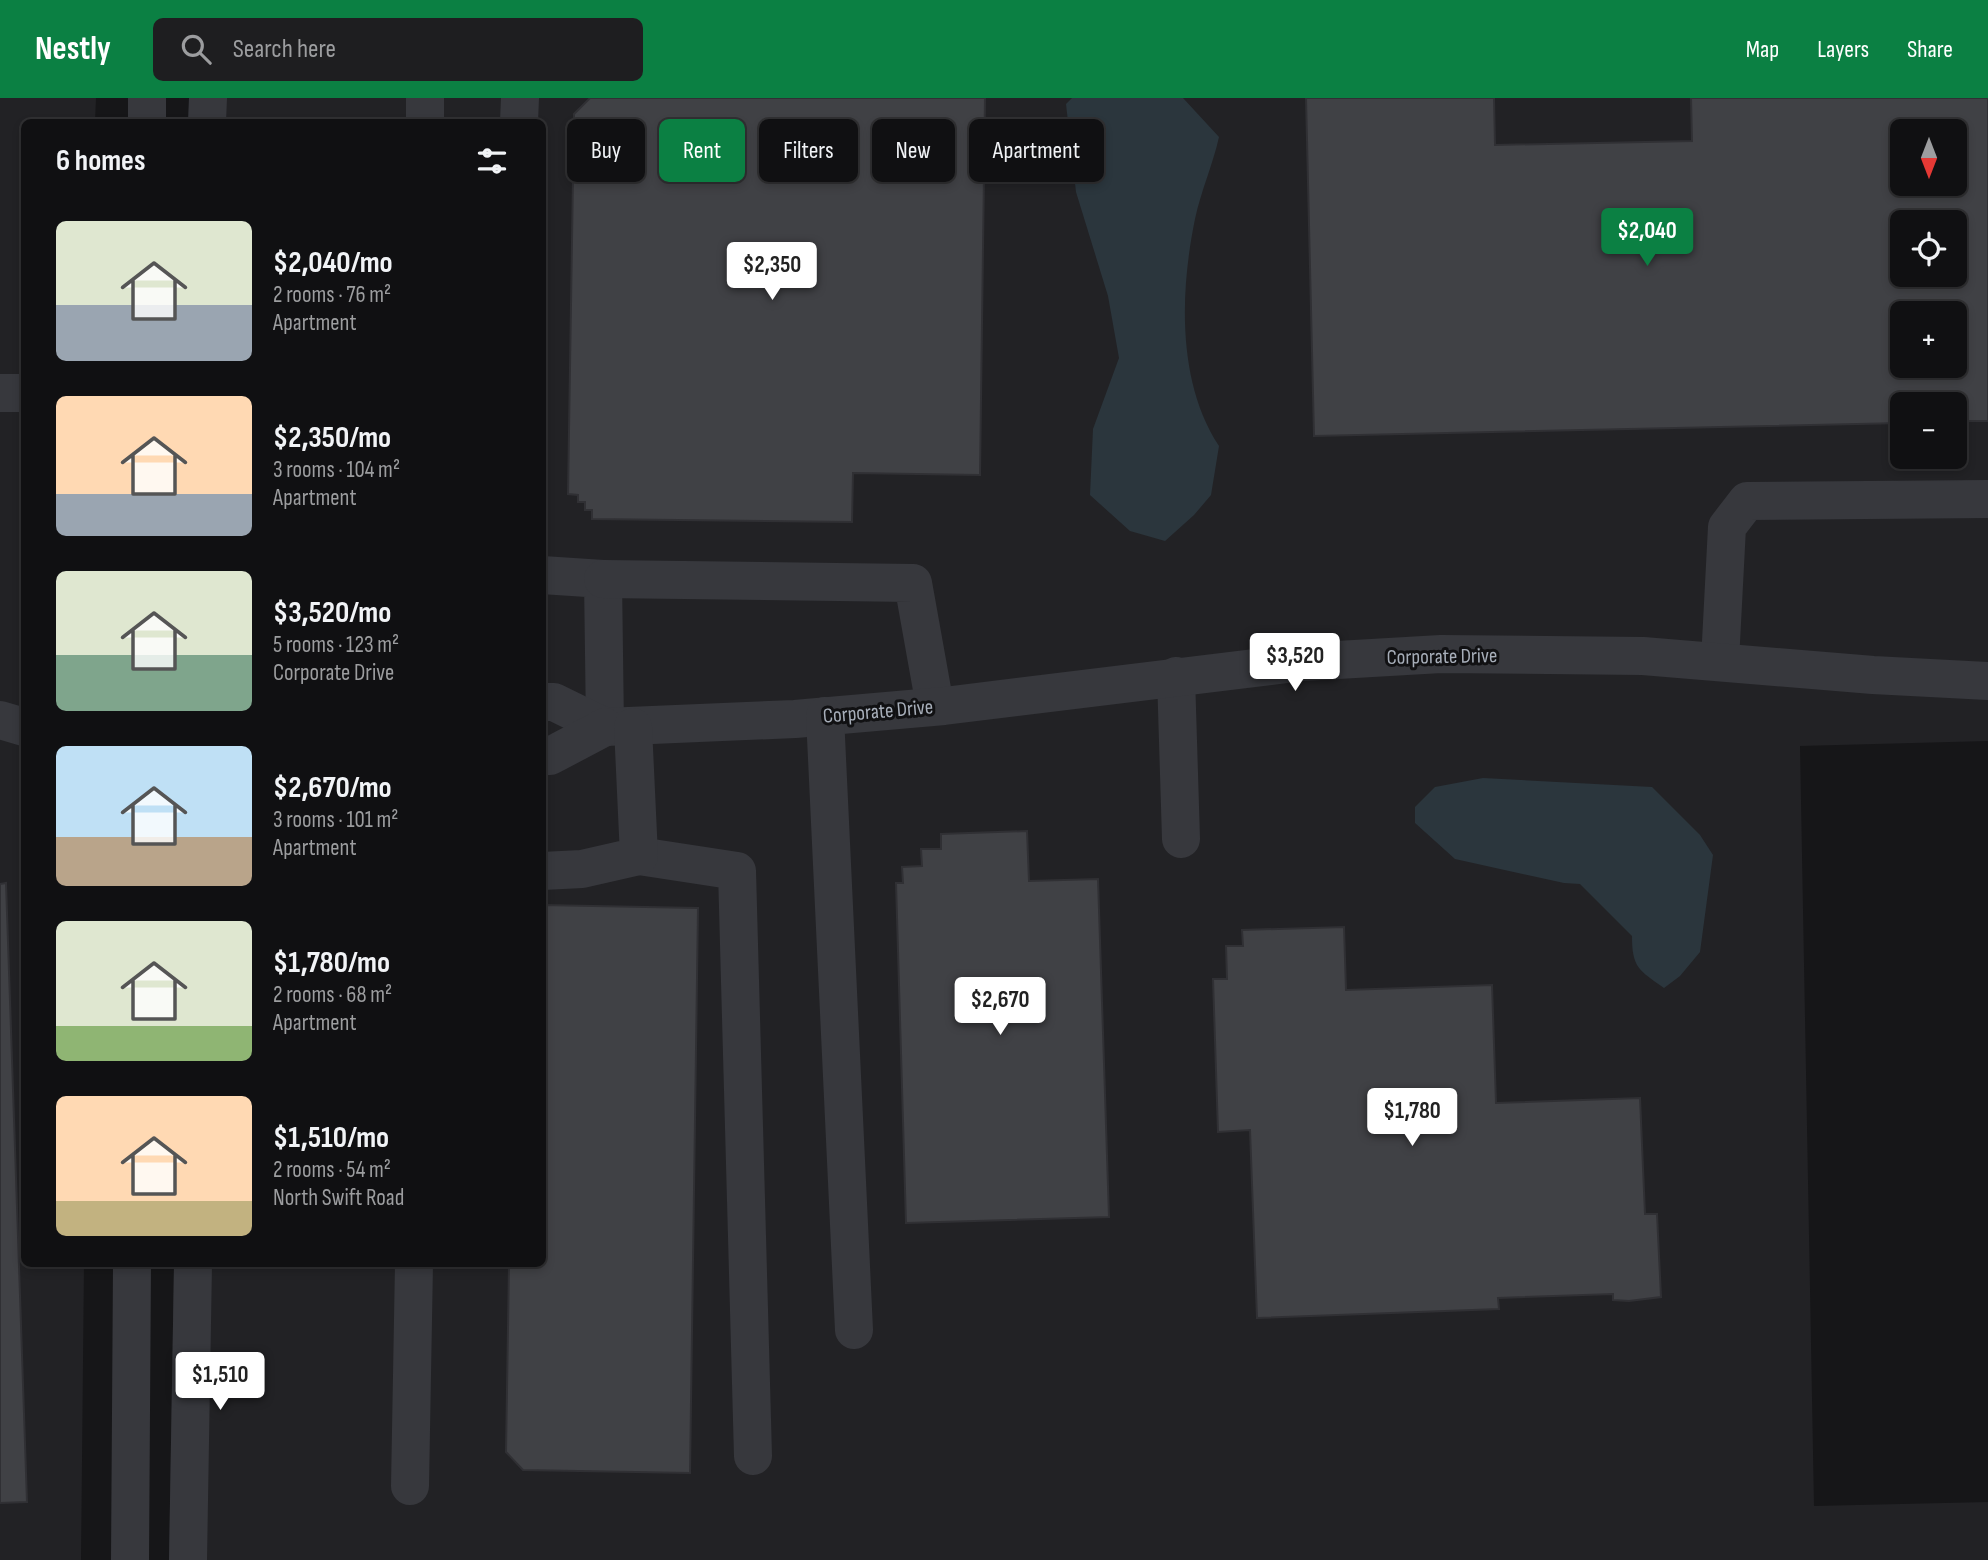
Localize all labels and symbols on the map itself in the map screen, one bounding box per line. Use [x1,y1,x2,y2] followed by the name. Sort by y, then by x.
[1890,119,1967,196] north arrow
[1590,208,1704,268] pin: $2,040
[715,242,829,302] pin: $2,350
[1238,634,1352,693] pin: $3,520
[1386,643,1498,670] street label: Corporate Drive
[822,694,934,729] street label: Corporate Drive
[943,978,1057,1037] pin: $2,670
[1355,1088,1469,1148] pin: $1,780
[163,1352,277,1412] pin: $1,510

